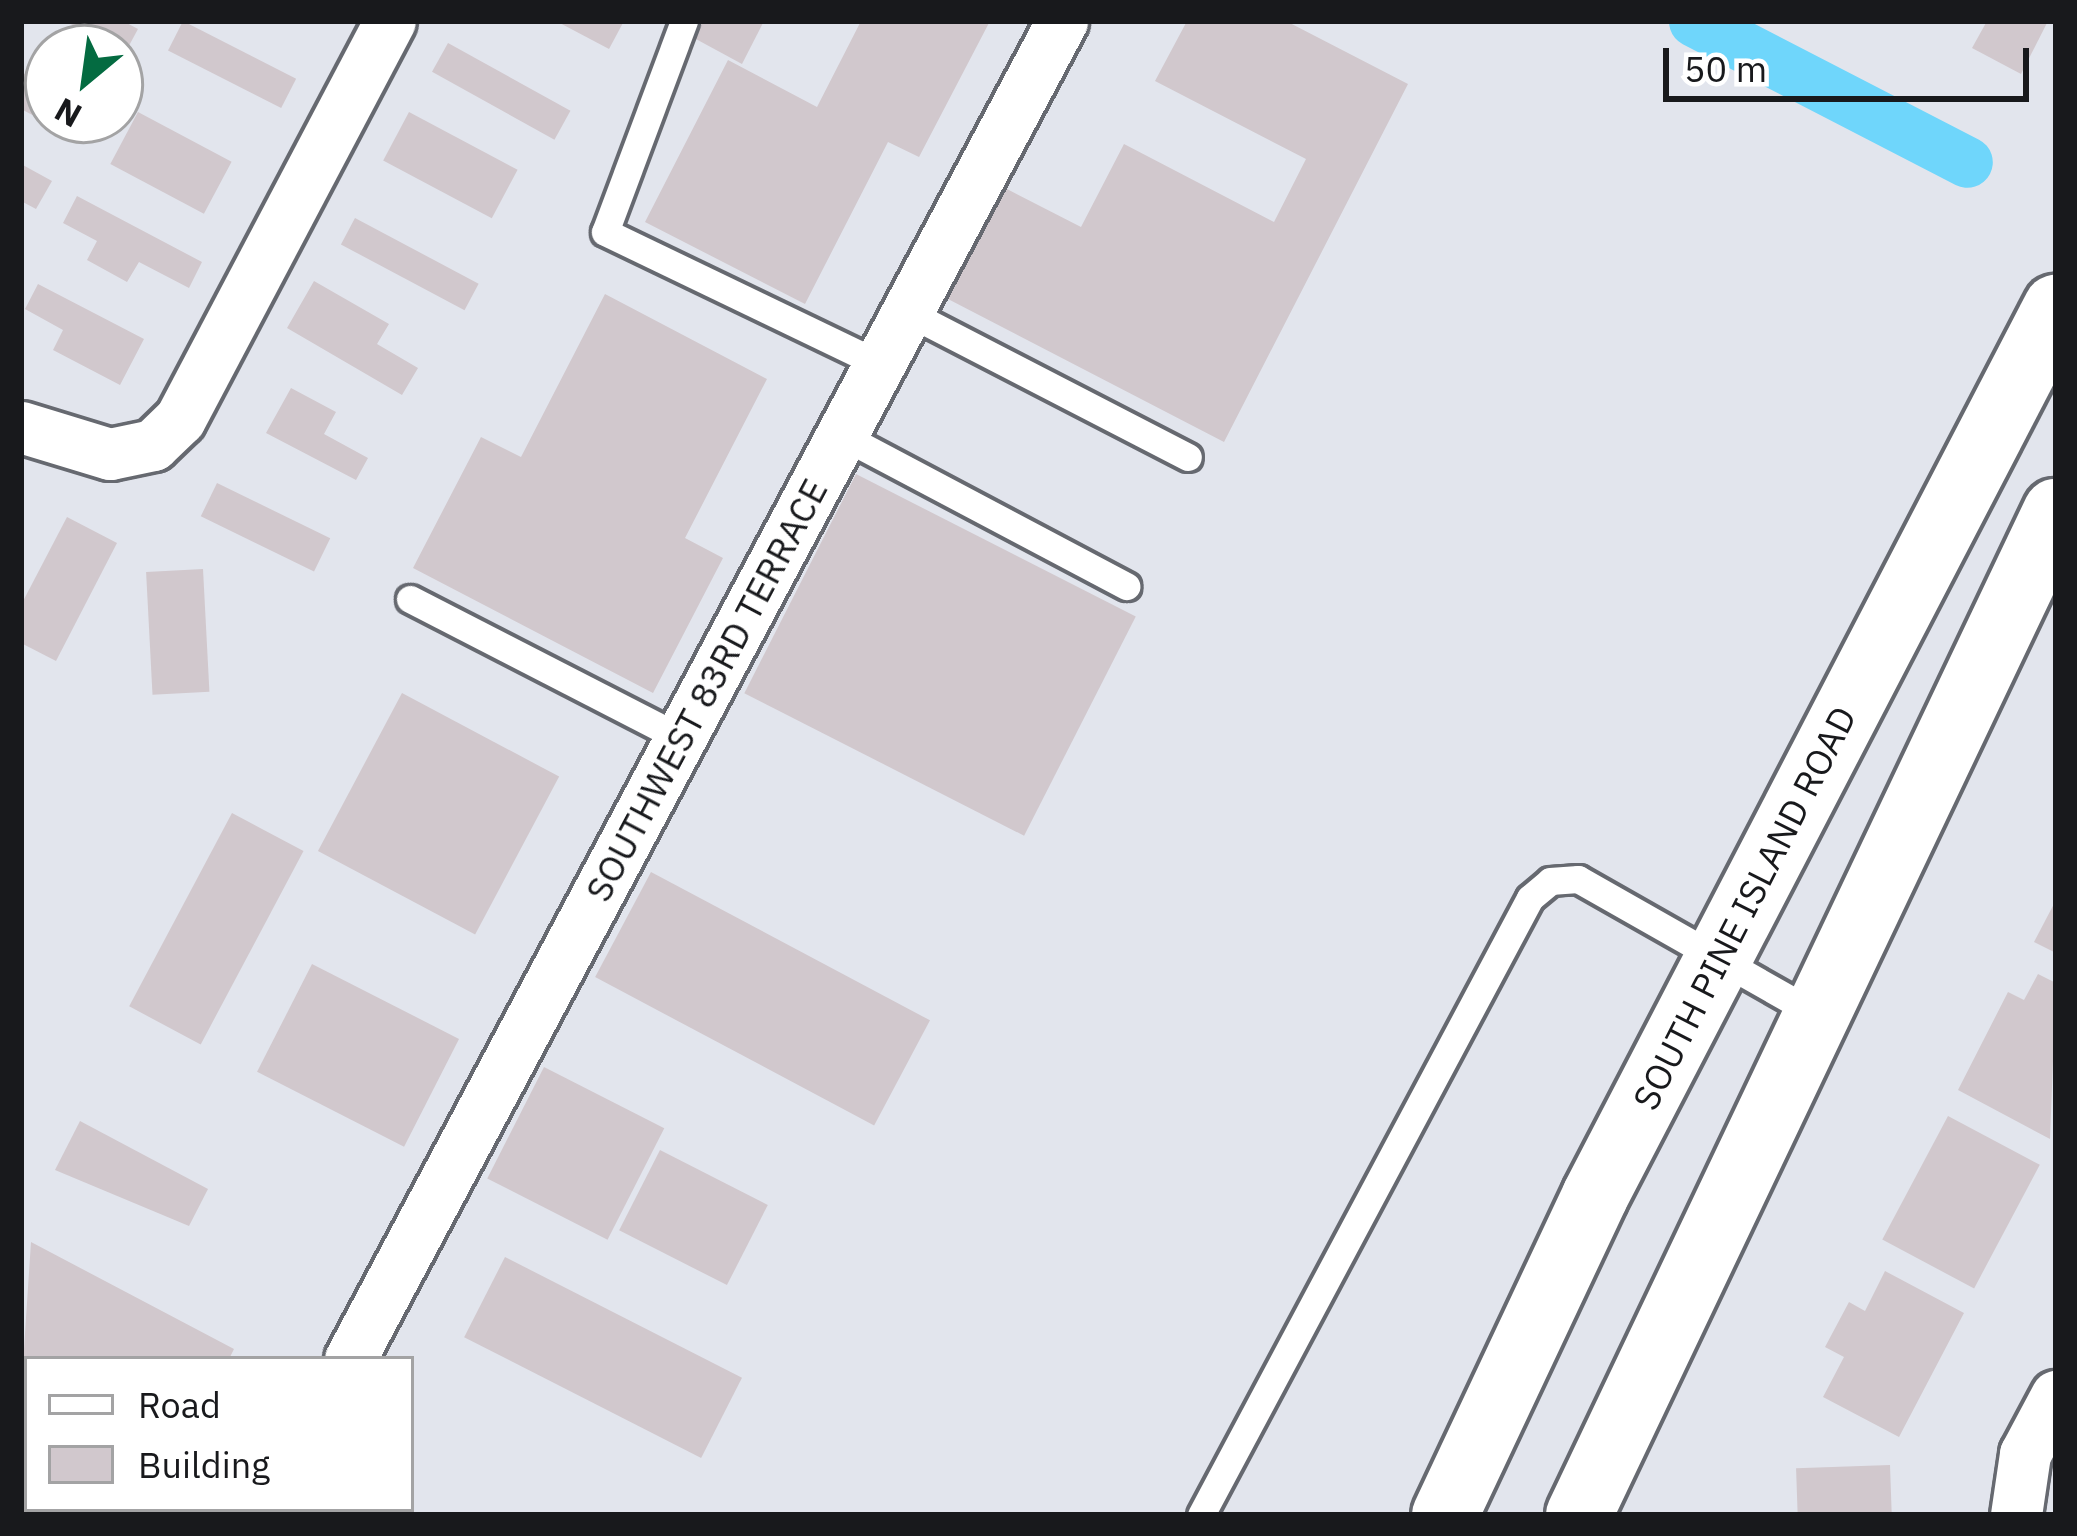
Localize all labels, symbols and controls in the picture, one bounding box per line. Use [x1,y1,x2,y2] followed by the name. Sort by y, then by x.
[24,24,144,144] north arrow
[1669,24,2035,98] scale bar
[1684,45,1767,92] text: 50 m
[47,89,89,138] text: N
[576,472,836,908] street label: SOUTHWEST 83RD TERRACE
[1623,699,1865,1117] street label: SOUTH PINE ISLAND ROAD
[24,1356,414,1512] legend
[138,1381,221,1428] text: Road
[138,1441,270,1488] text: Building

